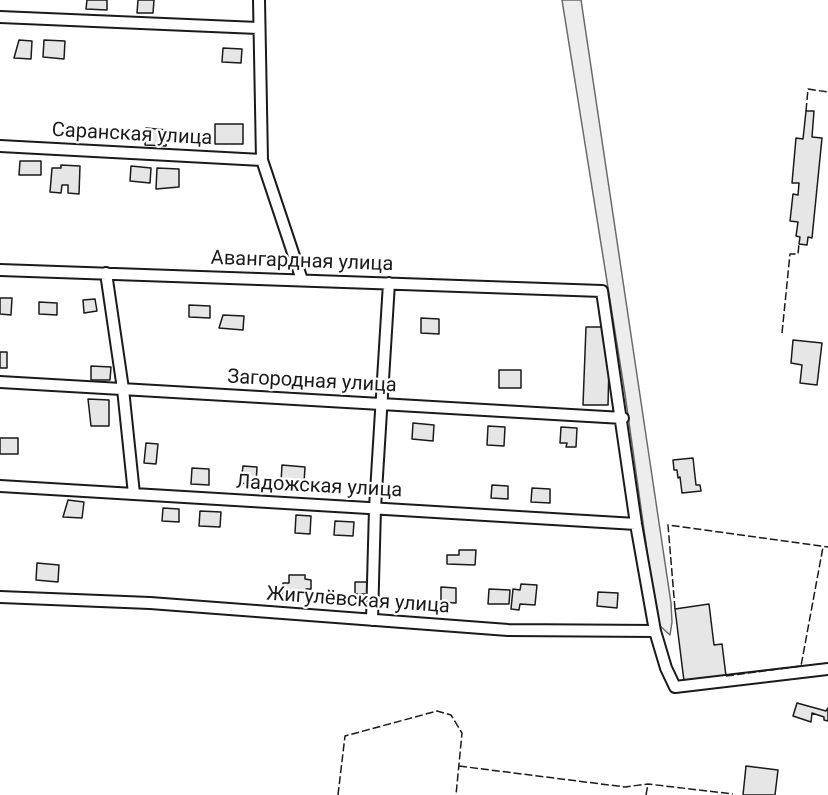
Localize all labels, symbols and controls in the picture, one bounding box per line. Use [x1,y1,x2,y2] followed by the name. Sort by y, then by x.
[51,119,213,151] street label: Саранская улица
[210,247,394,277] street label: Авангардная улица
[227,366,397,398] street label: Загородная улица
[235,471,403,503] street label: Ладожская улица
[266,583,450,619] street label: Жигулёвская улица

